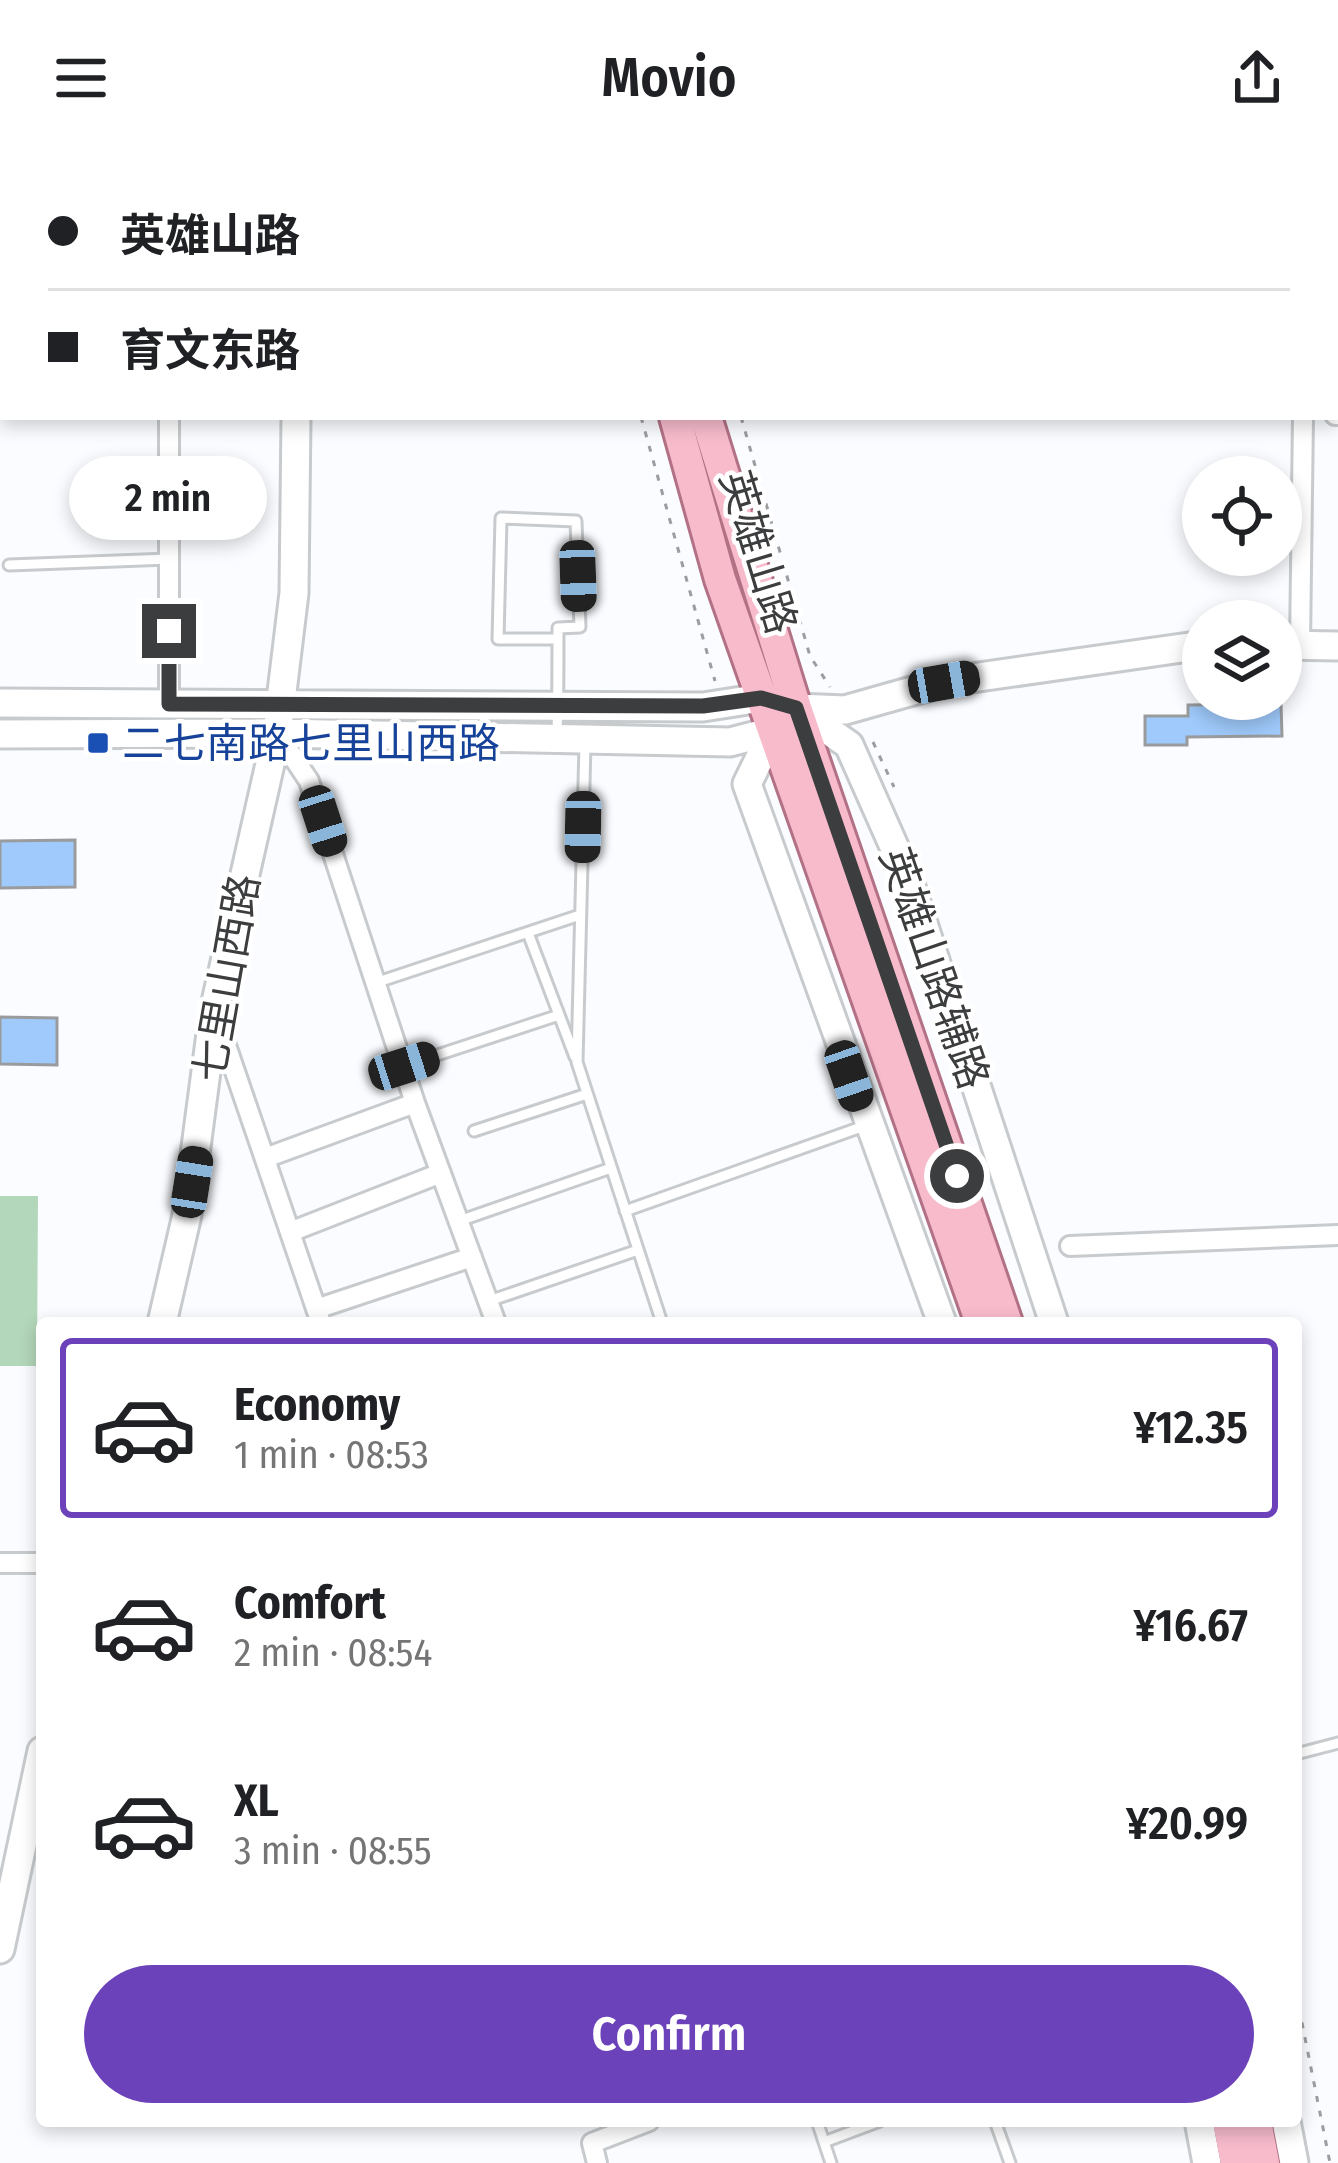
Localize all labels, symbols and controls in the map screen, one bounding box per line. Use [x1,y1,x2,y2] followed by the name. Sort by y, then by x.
[48,45,114,111] icon: menu
[1224,45,1290,111] icon: share
[602,46,737,110] text: Movio
[120,209,300,263] text: 英雄山路
[120,324,300,378] text: 育文东路
[1182,456,1302,720] map controls
[1182,456,1302,576] button: locate
[70,457,268,541] callout: 2 min
[710,465,807,640] street label: 英雄山路
[125,475,211,521] text: 2 min
[559,539,597,613] car
[1182,600,1302,720] button: layers
[142,604,196,658] route end
[905,658,983,706] car
[122,719,500,769] place label: 二七南路七里山西路
[85,730,111,756] marker: 二七南路七里山西路
[295,781,351,861] car
[564,791,602,863] car
[869,841,999,1096] street label: 英雄山路辅路
[184,870,270,1086] street label: 七里山西路
[820,1036,878,1116] car
[364,1038,444,1094] car
[169,1144,215,1220] car
[930,1149,984,1203] route start
[90,1374,198,1482] icon: car
[234,1378,400,1432] text: Economy
[1133,1401,1248,1455] text: ¥12.35
[234,1432,429,1478] text: 1 min · 08:53
[90,1572,198,1680] icon: car
[234,1576,386,1630] text: Comfort
[1133,1599,1248,1653] text: ¥16.67
[234,1630,432,1676] text: 2 min · 08:54
[90,1770,198,1878] icon: car
[234,1774,279,1828] text: XL
[1126,1797,1248,1851] text: ¥20.99
[234,1828,432,1874] text: 3 min · 08:55
[84,1965,1254,2103] button: Confirm

